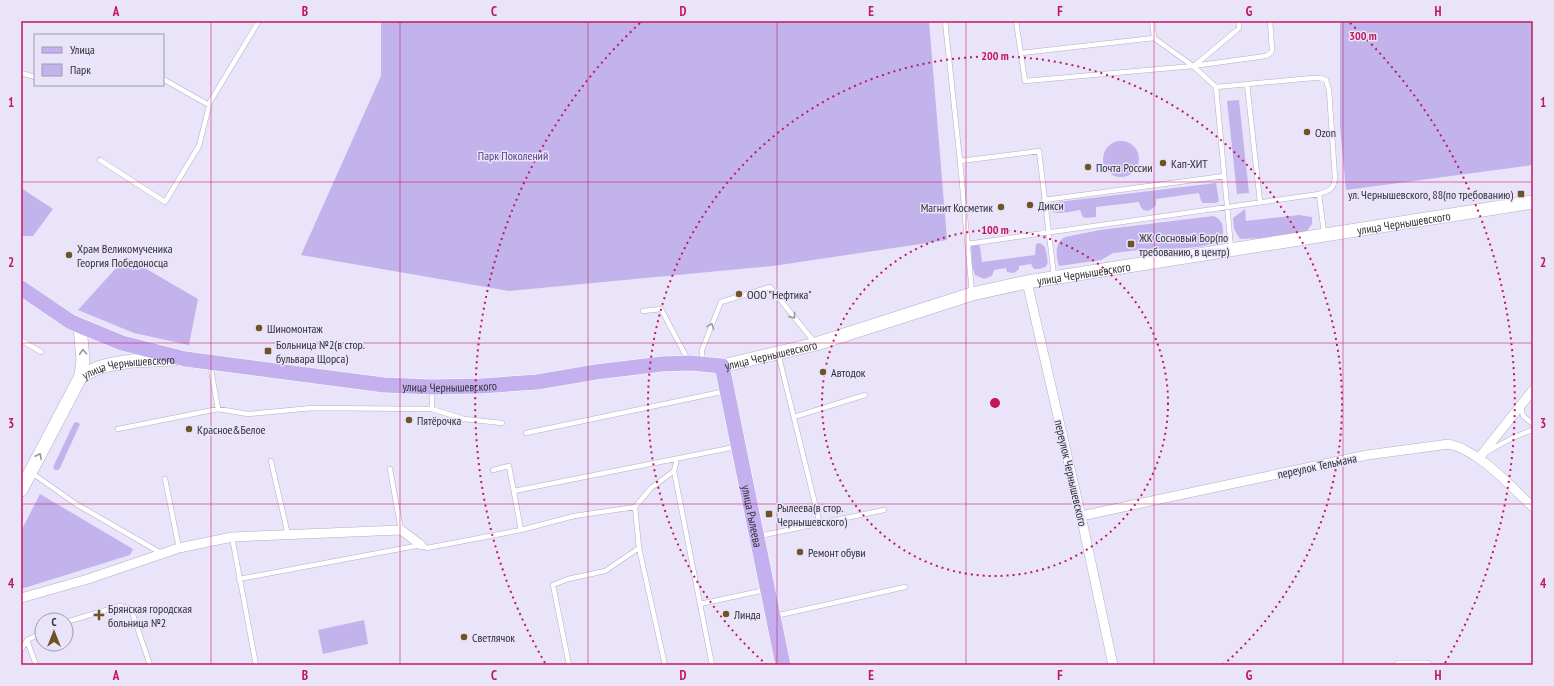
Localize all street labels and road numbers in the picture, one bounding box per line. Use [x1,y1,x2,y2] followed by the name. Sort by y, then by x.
[1356,208,1452,237] street label: улица Чернышевского
[1036,258,1132,288] street label: улица Чернышевского
[723,337,818,373] street label: улица Чернышевского
[80,352,175,382] street label: улица Чернышевского
[402,377,497,395] street label: улица Чернышевского
[1051,418,1091,528] street label: переулок Чернышевского
[1276,450,1358,482] street label: переулок Тельмана
[739,483,766,549] street label: улица Рылеева

